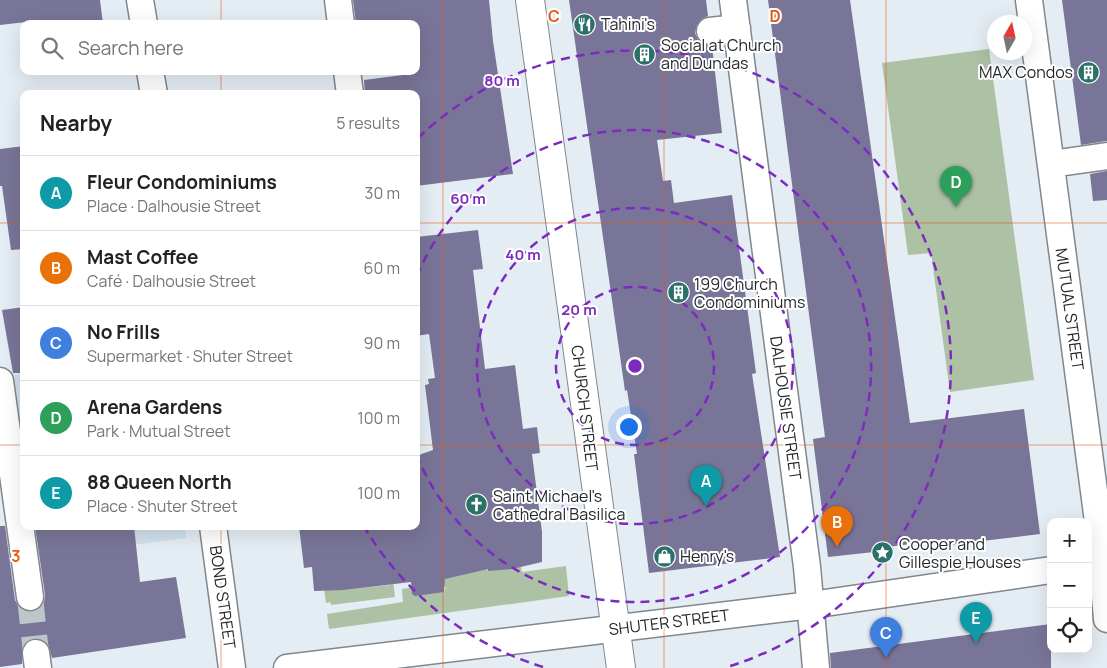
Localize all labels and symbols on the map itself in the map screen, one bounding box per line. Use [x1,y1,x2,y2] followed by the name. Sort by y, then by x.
[548,5,560,27] text: C
[769,5,781,27] text: D
[573,12,597,36] restaurant icon: Tahini's
[601,13,655,35] place label: Tahini's
[987,15,1032,60] north arrow
[661,34,781,74] place label: Social at Church and Dundas
[633,42,657,66] building icon: Social at Church and Dundas
[1077,60,1101,84] building icon: MAX Condos
[979,61,1073,83] place label: MAX Condos
[484,70,520,91] text: 80 m
[940,166,972,207] pin: D
[450,188,486,209] text: 60 m
[505,244,541,265] text: 40 m
[1051,247,1090,372] street label: MUTUAL STREET
[694,273,805,313] place label: 199 Church Condominiums
[666,281,690,305] building icon: 199 Church Condominiums
[561,299,597,320] text: 20 m
[765,335,807,482] street label: DALHOUSIE STREET
[566,344,604,473] street label: CHURCH STREET
[626,357,644,375] centre of rings
[616,414,642,440] your location
[690,465,722,506] pin: A
[493,485,625,525] place label: Saint Michael's Cathedral Basilica
[465,493,489,517] church icon: Saint Michael's Cathedral Basilica
[821,506,853,547] pin: B
[899,533,1021,573] place label: Cooper and Gillespie Houses
[871,541,895,565] place icon: Cooper and Gillespie Houses
[205,544,241,650] street label: BOND STREET
[652,544,676,568] shop icon: Henry's
[11,545,21,567] text: 3
[680,545,734,567] place label: Henry's
[960,602,992,643] pin: E
[607,604,731,640] street label: SHUTER STREET
[870,617,902,658] pin: C

